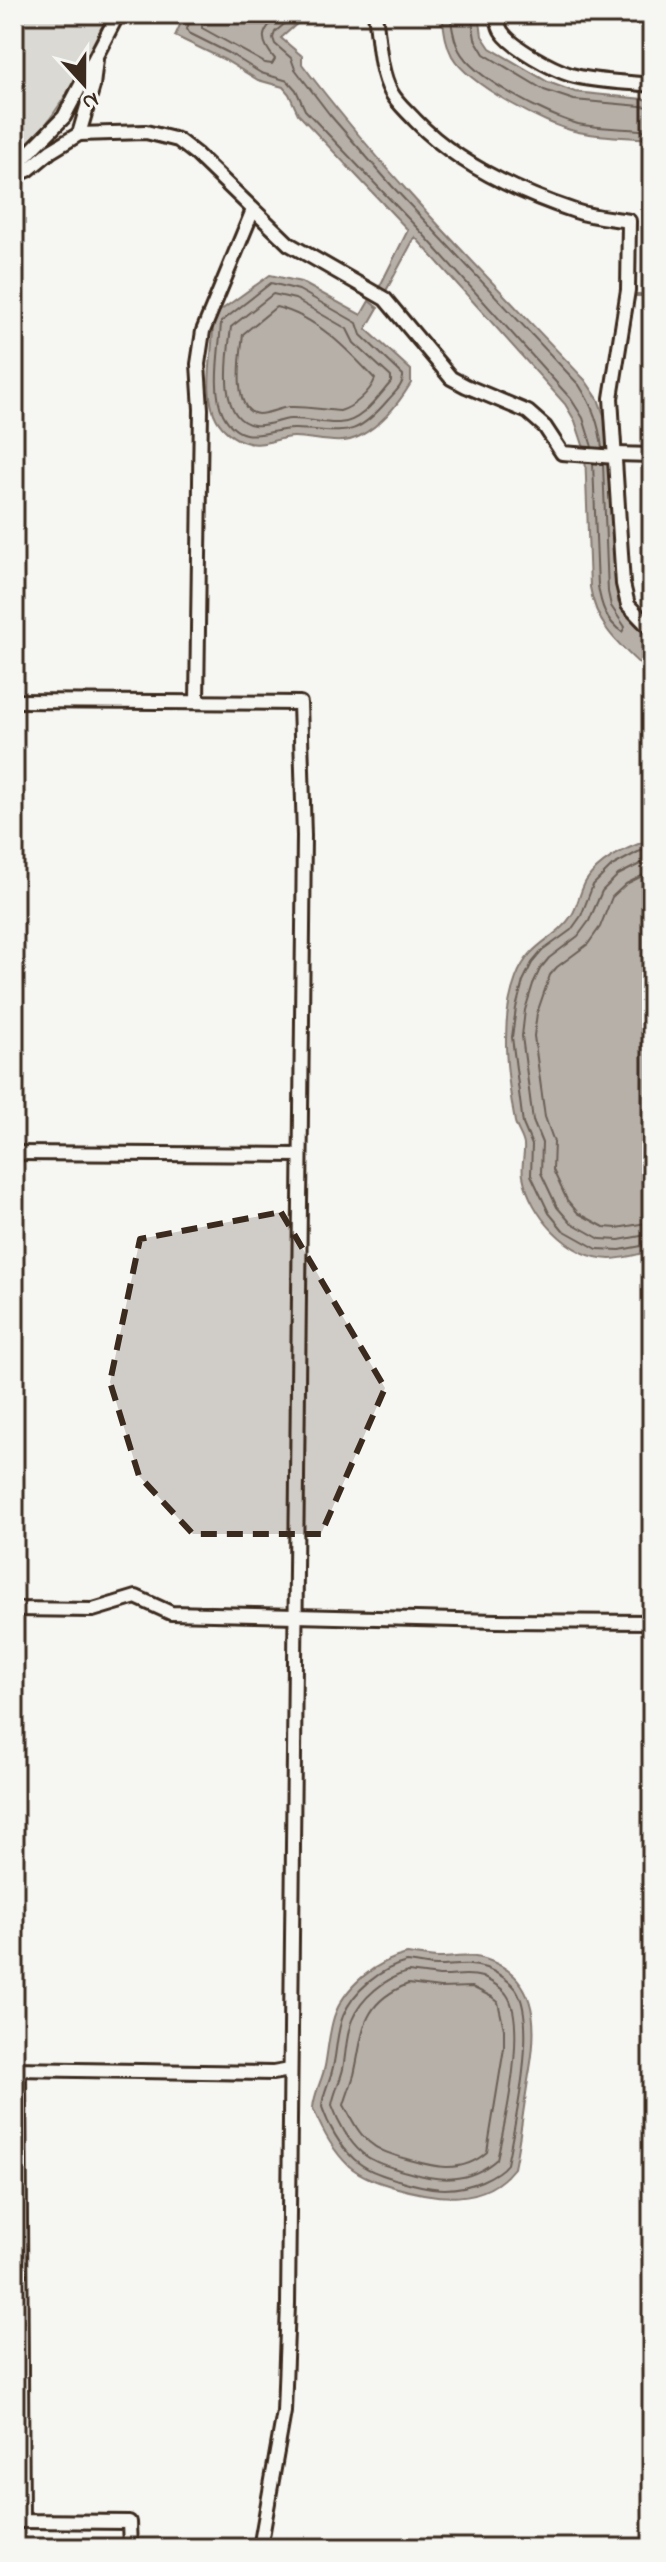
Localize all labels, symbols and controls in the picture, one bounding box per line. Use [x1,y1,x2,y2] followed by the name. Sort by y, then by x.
[44,44,124,124] north arrow
[77,82,103,117] text: N

